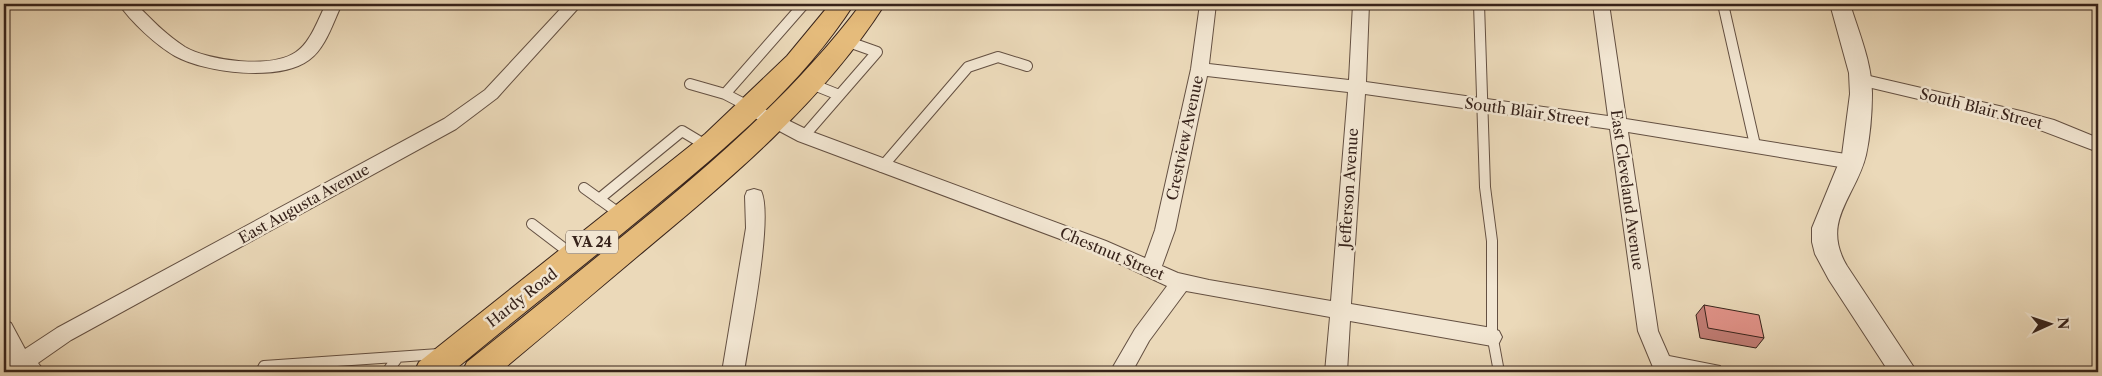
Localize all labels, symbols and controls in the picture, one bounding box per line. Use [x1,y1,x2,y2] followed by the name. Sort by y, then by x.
[1162,74,1207,202] street label: Crestview Avenue
[1918,84,2045,133] street label: South Blair Street
[1463,93,1591,130] street label: South Blair Street
[1607,108,1648,271] street label: East Cleveland Avenue
[1335,127,1362,251] street label: Jefferson Avenue
[235,160,373,247] street label: East Augusta Avenue
[1057,223,1168,284] street label: Chestnut Street
[566,230,618,253] road number: VA 24
[482,264,561,331] street label: Hardy Road
[2024,298,2074,348] north arrow
[2054,317,2072,330] text: N

